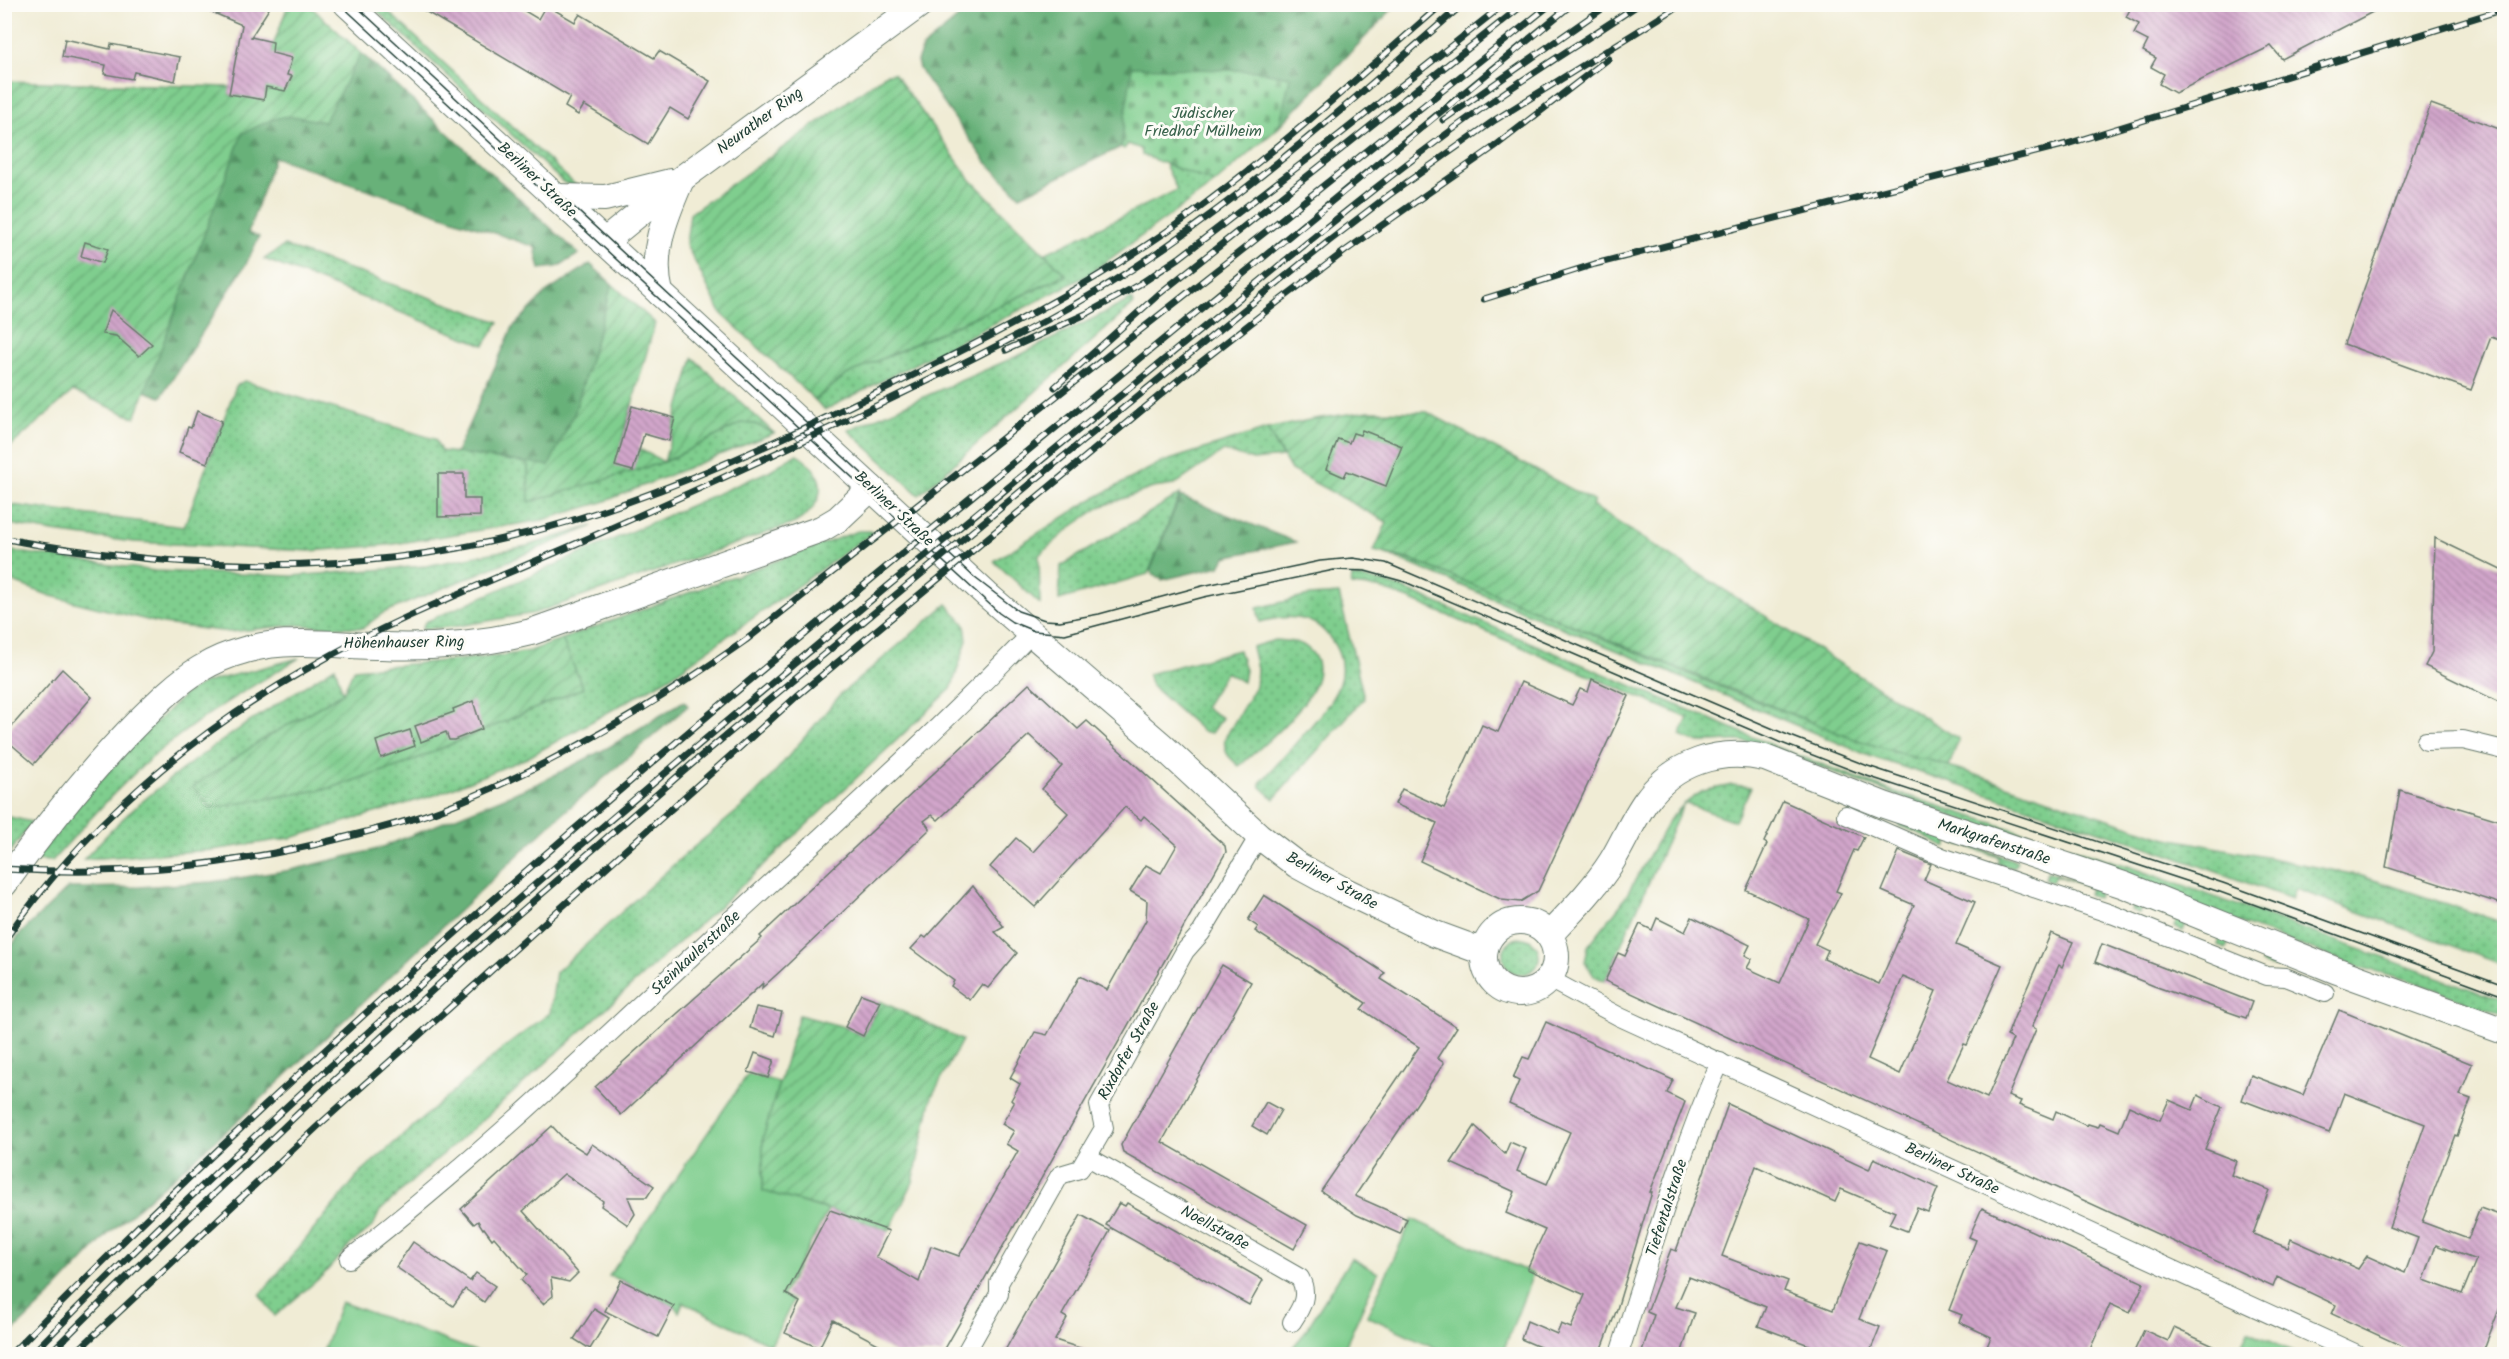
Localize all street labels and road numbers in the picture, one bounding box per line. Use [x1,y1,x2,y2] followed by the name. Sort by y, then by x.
[712,81,808,161] street label: Neurather Ring
[491,136,583,224] street label: Berliner Straße
[848,465,940,553] street label: Berliner Straße
[343,629,465,657] street label: Höhenhauser Ring
[1934,812,2054,872] street label: Markgrafenstraße
[1281,845,1383,917] street label: Berliner Straße
[645,904,747,1002] street label: Steinkaulerstraße
[1092,997,1166,1105] street label: Rixdorfer Straße
[1901,1136,2003,1202] street label: Berliner Straße
[1639,1156,1695,1260] street label: Tiefentalstraße
[1176,1199,1254,1257] street label: Noellstraße

